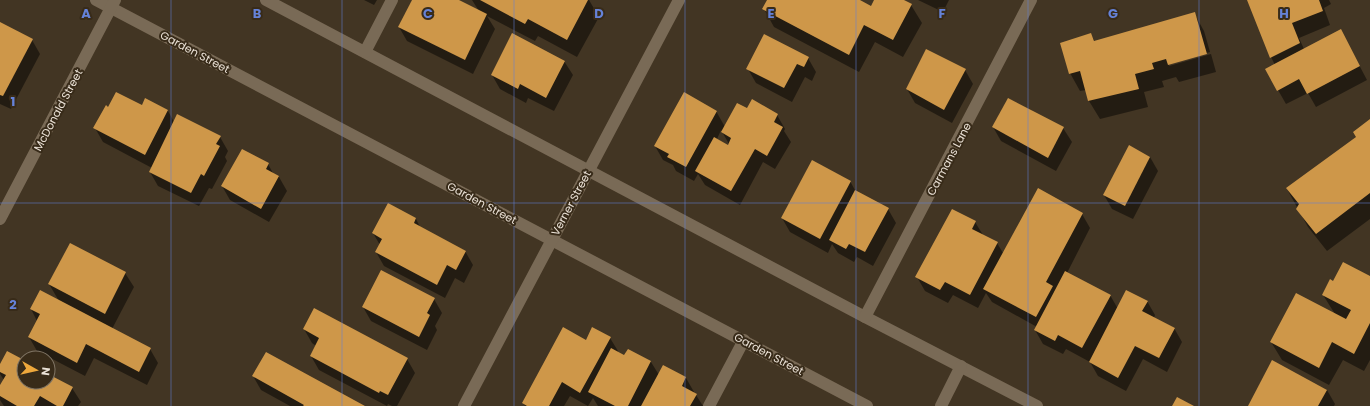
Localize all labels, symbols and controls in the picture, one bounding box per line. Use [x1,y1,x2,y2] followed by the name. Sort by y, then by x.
[81,4,91,23] text: A
[253,4,262,23] text: B
[423,4,433,23] text: C
[594,4,604,23] text: D
[767,4,775,23] text: E
[938,4,946,23] text: F
[1108,4,1118,23] text: G
[1279,4,1289,23] text: H
[157,27,233,77] street label: Garden Street
[30,66,86,154] street label: McDonald Street
[11,92,15,111] text: 1
[923,120,975,198] street label: Carmans Lane
[547,168,595,238] street label: Verner Street
[444,178,520,228] street label: Garden Street
[9,295,17,314] text: 2
[731,329,807,379] street label: Garden Street
[16,350,56,390] north arrow
[37,366,54,377] text: N

